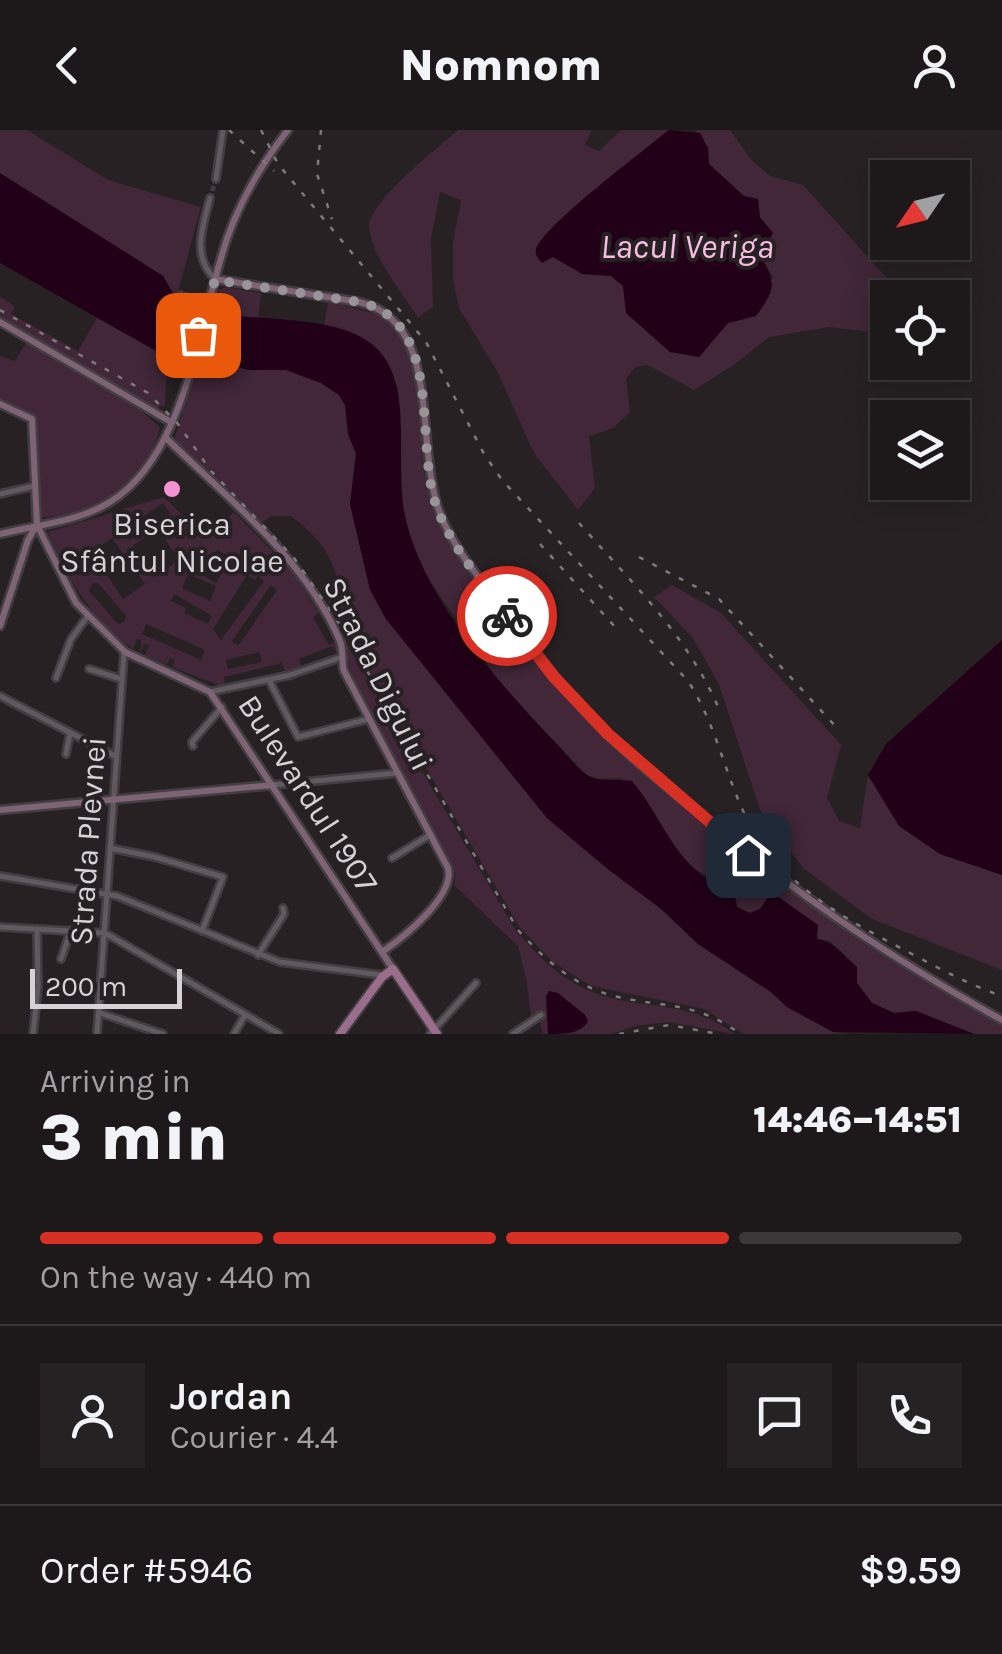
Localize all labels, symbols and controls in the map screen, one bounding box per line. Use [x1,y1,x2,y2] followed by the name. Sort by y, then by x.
[40,38,95,93] icon: back
[907,38,962,93] icon: person
[400,39,602,91] text: Nomnom
[870,160,970,260] north arrow
[870,160,970,500] map controls
[600,226,774,267] water label: Lacul Veriga
[870,280,970,380] button: locate
[156,293,241,378] pin
[171,308,226,363] icon: bag
[870,400,970,500] button: layers
[161,478,183,500] marker: Biserica Sfântul Nicolae
[60,506,284,580] place label: Biserica Sfântul Nicolae
[457,566,557,666] courier
[315,571,441,777] street label: Strada Digului
[480,589,535,644] icon: bike
[230,688,386,900] street label: Bulevardul 1907
[62,735,114,947] street label: Strada Plevnei
[706,813,791,898] pin
[721,828,776,883] icon: home
[30,964,182,1008] scale bar
[45,970,127,1003] text: 200 m
[40,1063,191,1100] text: Arriving in
[753,1097,962,1142] text: 14:46–14:51
[40,1099,228,1175] text: 3 min
[40,1259,312,1296] text: On the way · 440 m
[40,1363,145,1468] button: person
[727,1363,832,1468] button: chat
[857,1363,962,1468] button: phone
[170,1374,293,1419] text: Jordan
[170,1419,338,1456] text: Courier · 4.4
[40,1548,253,1593] text: Order #5946
[859,1548,962,1593] text: $9.59

